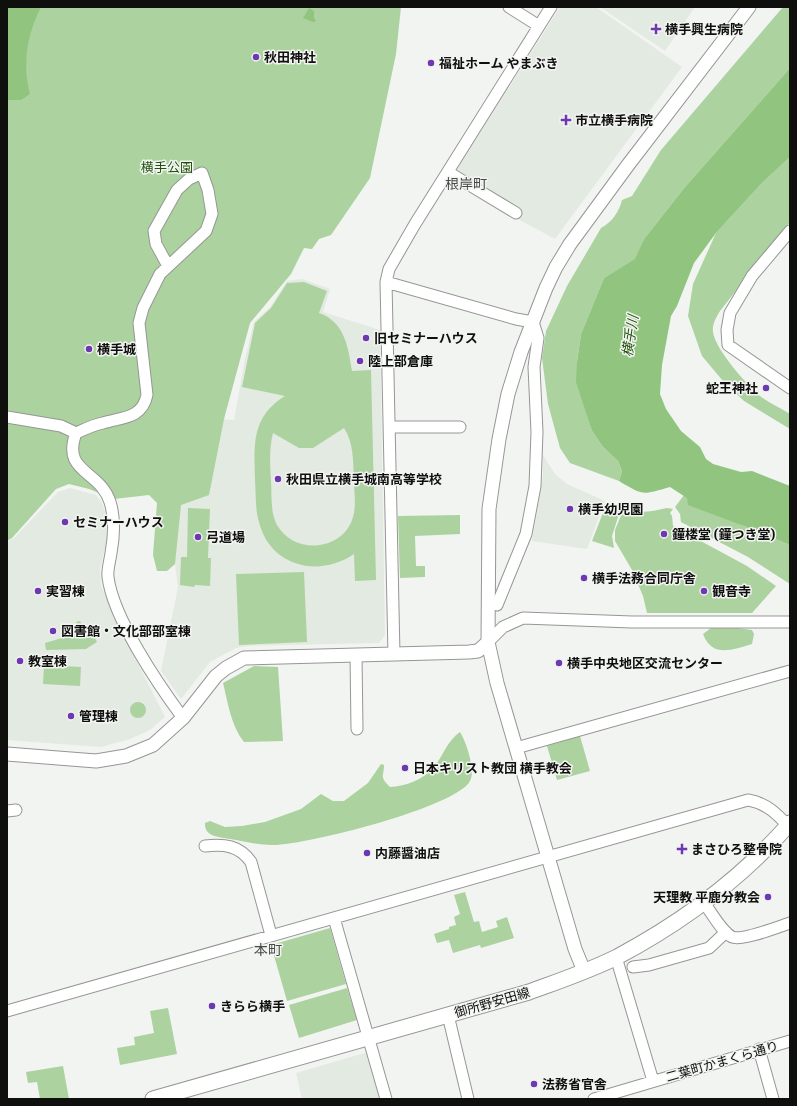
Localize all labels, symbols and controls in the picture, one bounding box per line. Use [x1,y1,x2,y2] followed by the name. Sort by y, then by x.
[665,21,743,37] place label: 横手興生病院
[650,23,662,35] marker: 横手興生病院
[264,49,316,65] place label: 秋田神社
[251,52,261,62] marker: 秋田神社
[439,55,558,71] place label: 福祉ホーム やまぶき
[426,58,436,68] marker: 福祉ホーム やまぶき
[575,112,653,128] place label: 市立横手病院
[560,114,572,126] marker: 市立横手病院
[141,159,193,175] park label: 横手公園
[445,175,487,192] district label: 根岸町
[618,312,641,358] water label: 横手川
[374,330,478,346] place label: 旧セミナーハウス
[361,333,371,343] marker: 旧セミナーハウス
[97,341,136,357] place label: 横手城
[84,344,94,354] marker: 横手城
[368,353,433,369] place label: 陸上部倉庫
[355,356,365,366] marker: 陸上部倉庫
[706,380,758,396] place label: 蛇王神社
[761,383,771,393] marker: 蛇王神社
[286,471,442,487] place label: 秋田県立横手城南高等学校
[273,474,283,484] marker: 秋田県立横手城南高等学校
[578,501,643,517] place label: 横手幼児園
[565,504,575,514] marker: 横手幼児園
[73,514,164,530] place label: セミナーハウス
[60,517,70,527] marker: セミナーハウス
[672,526,776,542] place label: 鐘楼堂 (鐘つき堂)
[206,529,245,545] place label: 弓道場
[659,529,669,539] marker: 鐘楼堂 (鐘つき堂)
[193,532,203,542] marker: 弓道場
[592,570,696,586] place label: 横手法務合同庁舎
[579,573,589,583] marker: 横手法務合同庁舎
[46,583,85,599] place label: 実習棟
[712,583,751,599] place label: 観音寺
[33,586,43,596] marker: 実習棟
[699,586,709,596] marker: 観音寺
[61,623,191,639] place label: 図書館・文化部部室棟
[48,626,58,636] marker: 図書館・文化部部室棟
[28,653,67,669] place label: 教室棟
[567,655,723,671] place label: 横手中央地区交流センター
[15,656,25,666] marker: 教室棟
[554,658,564,668] marker: 横手中央地区交流センター
[79,708,118,724] place label: 管理棟
[66,711,76,721] marker: 管理棟
[413,760,572,776] place label: 日本キリスト教団 横手教会
[400,763,410,773] marker: 日本キリスト教団 横手教会
[691,841,782,857] place label: まさひろ整骨院
[676,843,688,855] marker: まさひろ整骨院
[375,845,440,861] place label: 内藤醤油店
[362,848,372,858] marker: 内藤醤油店
[653,889,760,905] place label: 天理教 平鹿分教会
[763,892,773,902] marker: 天理教 平鹿分教会
[254,941,282,958] district label: 本町
[452,984,532,1020] street label: 御所野安田線
[220,998,285,1014] place label: きらら横手
[207,1001,217,1011] marker: きらら横手
[664,1037,780,1085] street label: 二葉町かまくら通り
[542,1076,607,1092] place label: 法務省官舎
[529,1079,539,1089] marker: 法務省官舎

